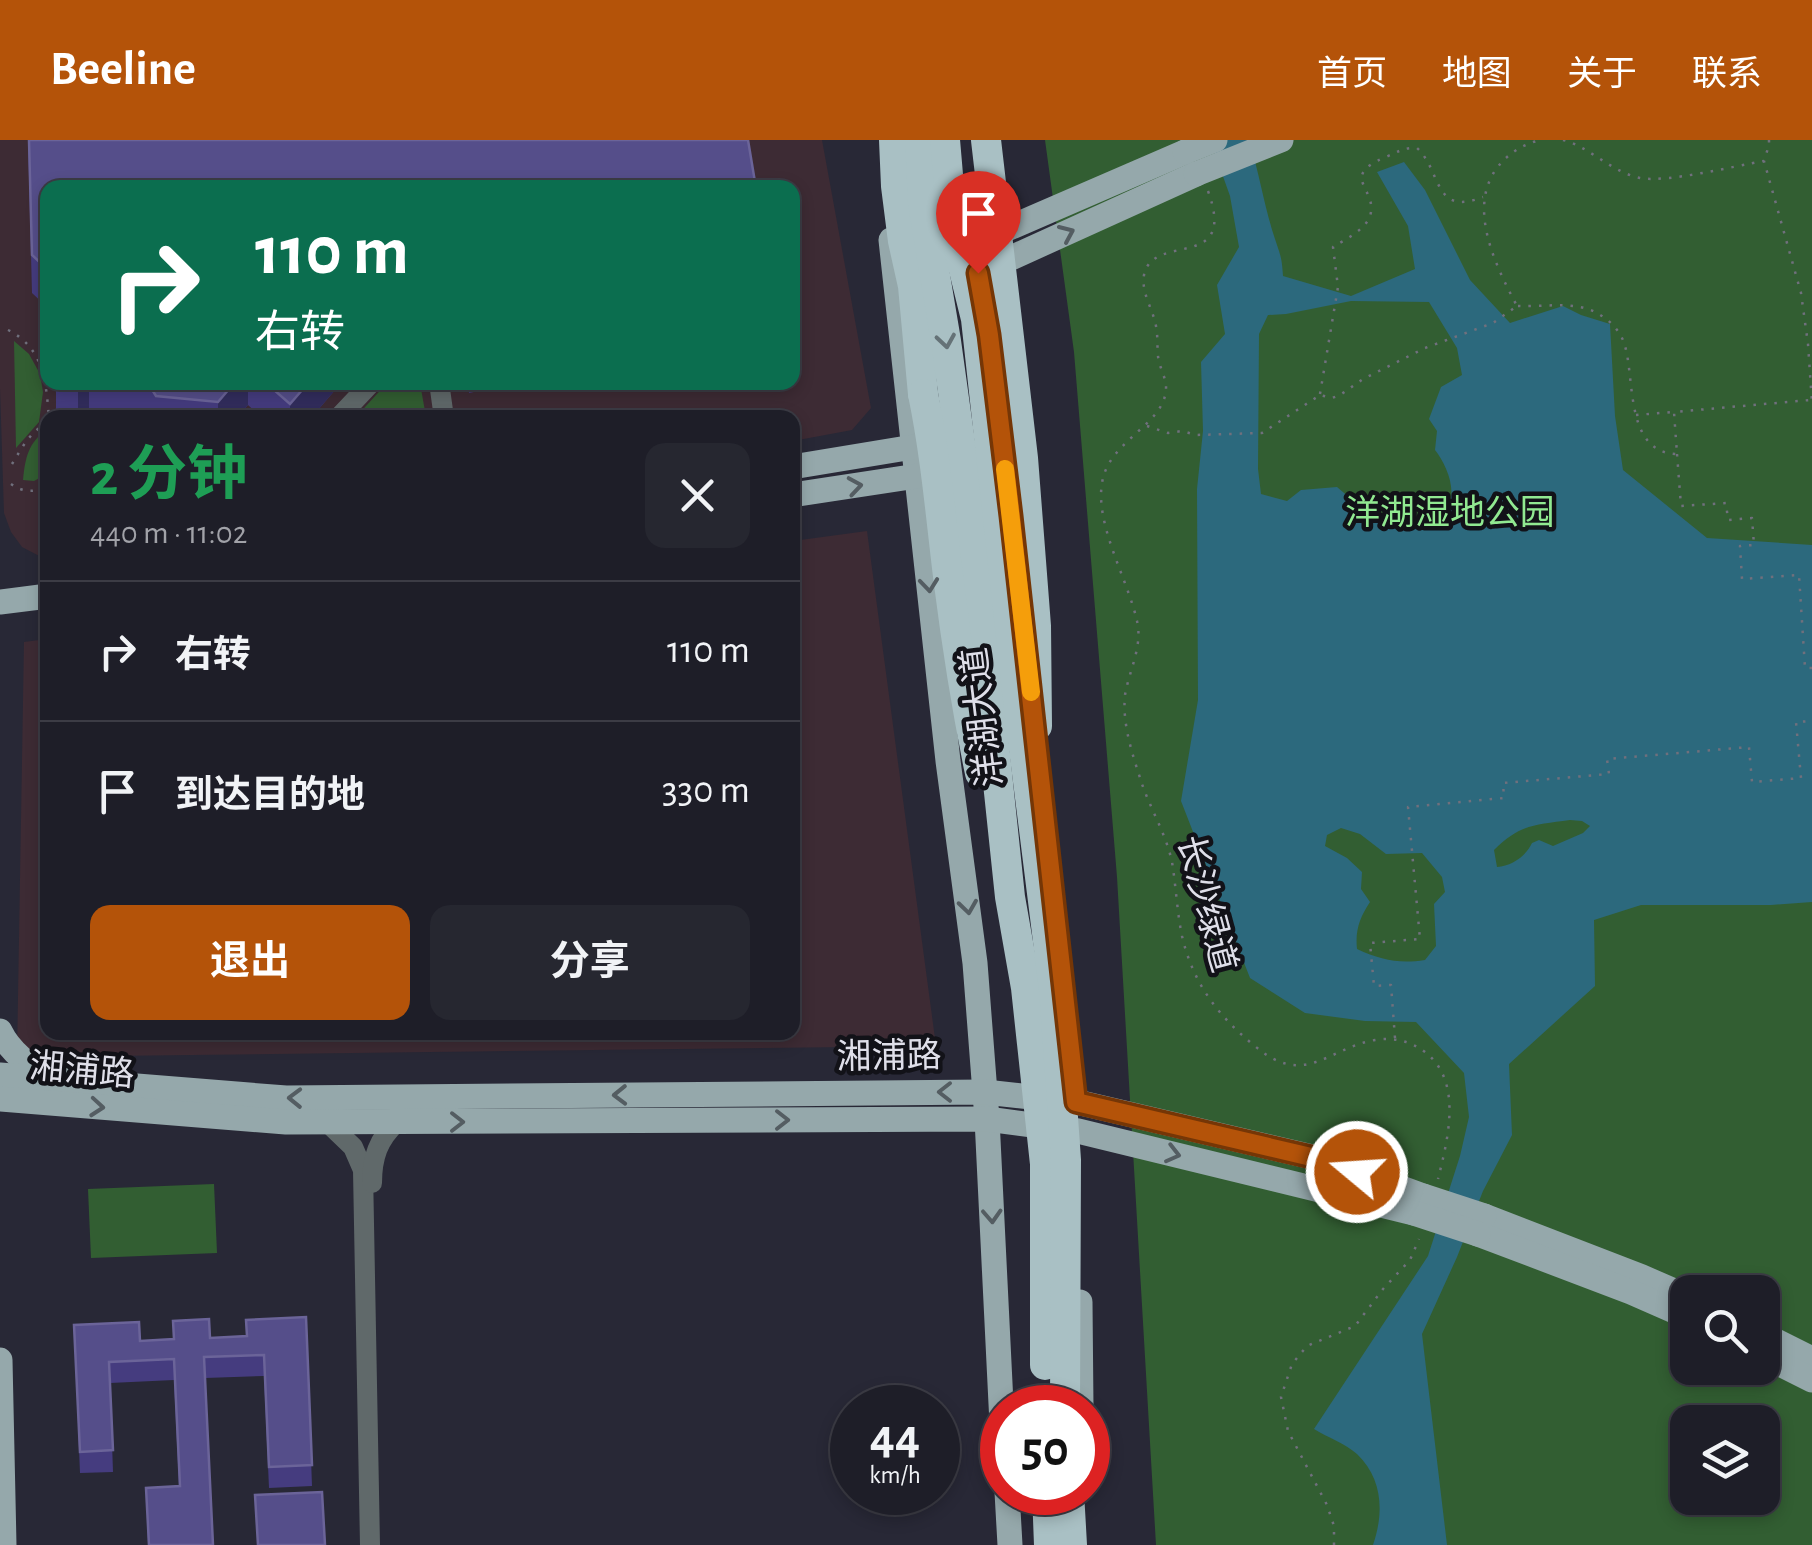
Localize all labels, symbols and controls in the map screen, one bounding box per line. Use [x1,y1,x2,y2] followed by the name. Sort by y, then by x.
[50,46,196,94] text: Beeline
[1317,57,1387,92] text: 首页
[1442,57,1512,92] text: 地图
[1567,57,1637,92] text: 关于
[1692,57,1762,92] text: 联系
[936,171,1021,274] pin
[951,186,1006,241] icon: arrive
[255,217,409,287] text: 110 m
[90,220,220,350] icon: right
[1057,225,1075,245] one-way arrow
[255,311,345,356] text: 右转
[935,332,956,349] one-way arrow
[645,443,750,548] button: close
[90,446,247,506] text: 2 分钟
[846,476,863,497] one-way arrow
[1345,494,1555,531] park label: 洋湖湿地公园
[90,517,247,549] text: 440 m · 11:02
[918,577,939,593] one-way arrow
[90,624,145,679] icon: right
[667,632,750,670] text: 110 m
[175,637,251,675] text: 右转
[955,645,1009,789] street label: 洋湖大道
[90,764,145,819] icon: arrive
[662,772,750,810] text: 330 m
[175,777,365,815] text: 到达目的地
[1171,831,1243,976] street label: 长沙绿道
[956,899,977,916] one-way arrow
[90,905,410,1020] button: 退出
[430,905,750,1020] button: 分享
[836,1037,942,1075] street label: 湘浦路
[28,1047,136,1093] street label: 湘浦路
[936,1081,952,1103] one-way arrow
[611,1084,626,1106] one-way arrow
[286,1087,302,1108] one-way arrow
[90,1095,106,1117] one-way arrow
[774,1109,790,1131] one-way arrow
[449,1111,465,1132] one-way arrow
[1305,1120,1409,1224] position arrow
[1164,1142,1181,1163] one-way arrow
[981,1209,1002,1225] one-way arrow
[1670,1275,1780,1515] map controls
[1670,1275,1780,1385] button: search
[980,1385,1110,1515] speed limit sign: 50
[1670,1405,1780,1515] button: layers
[870,1413,920,1463] text: 44
[869,1463,921,1488] text: km/h

